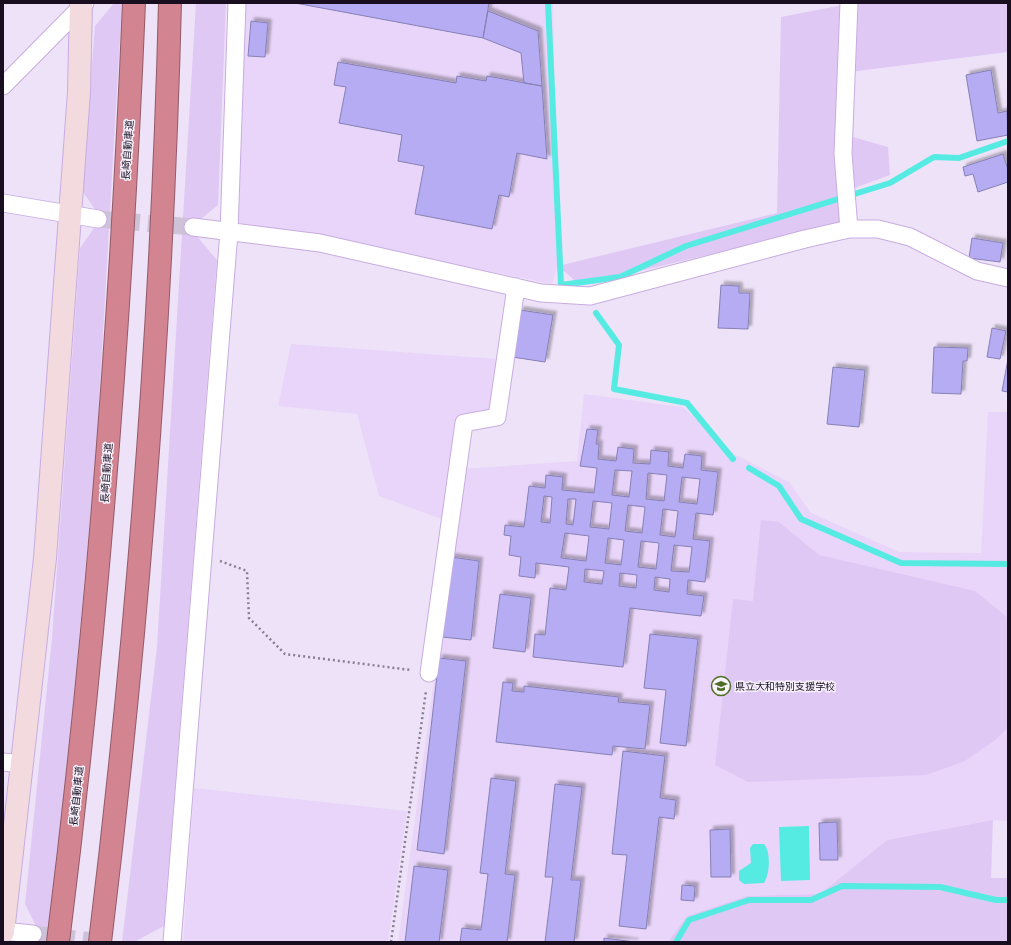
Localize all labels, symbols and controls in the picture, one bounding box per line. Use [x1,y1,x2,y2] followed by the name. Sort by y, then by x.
[119,120,135,180] street label: 長崎自動車道
[98,443,114,503] street label: 長崎自動車道
[710,675,732,697] school or university icon: 県立大和特別支援学校
[735,680,835,692] place label: 県立大和特別支援学校
[67,766,85,826] street label: 長崎自動車道

